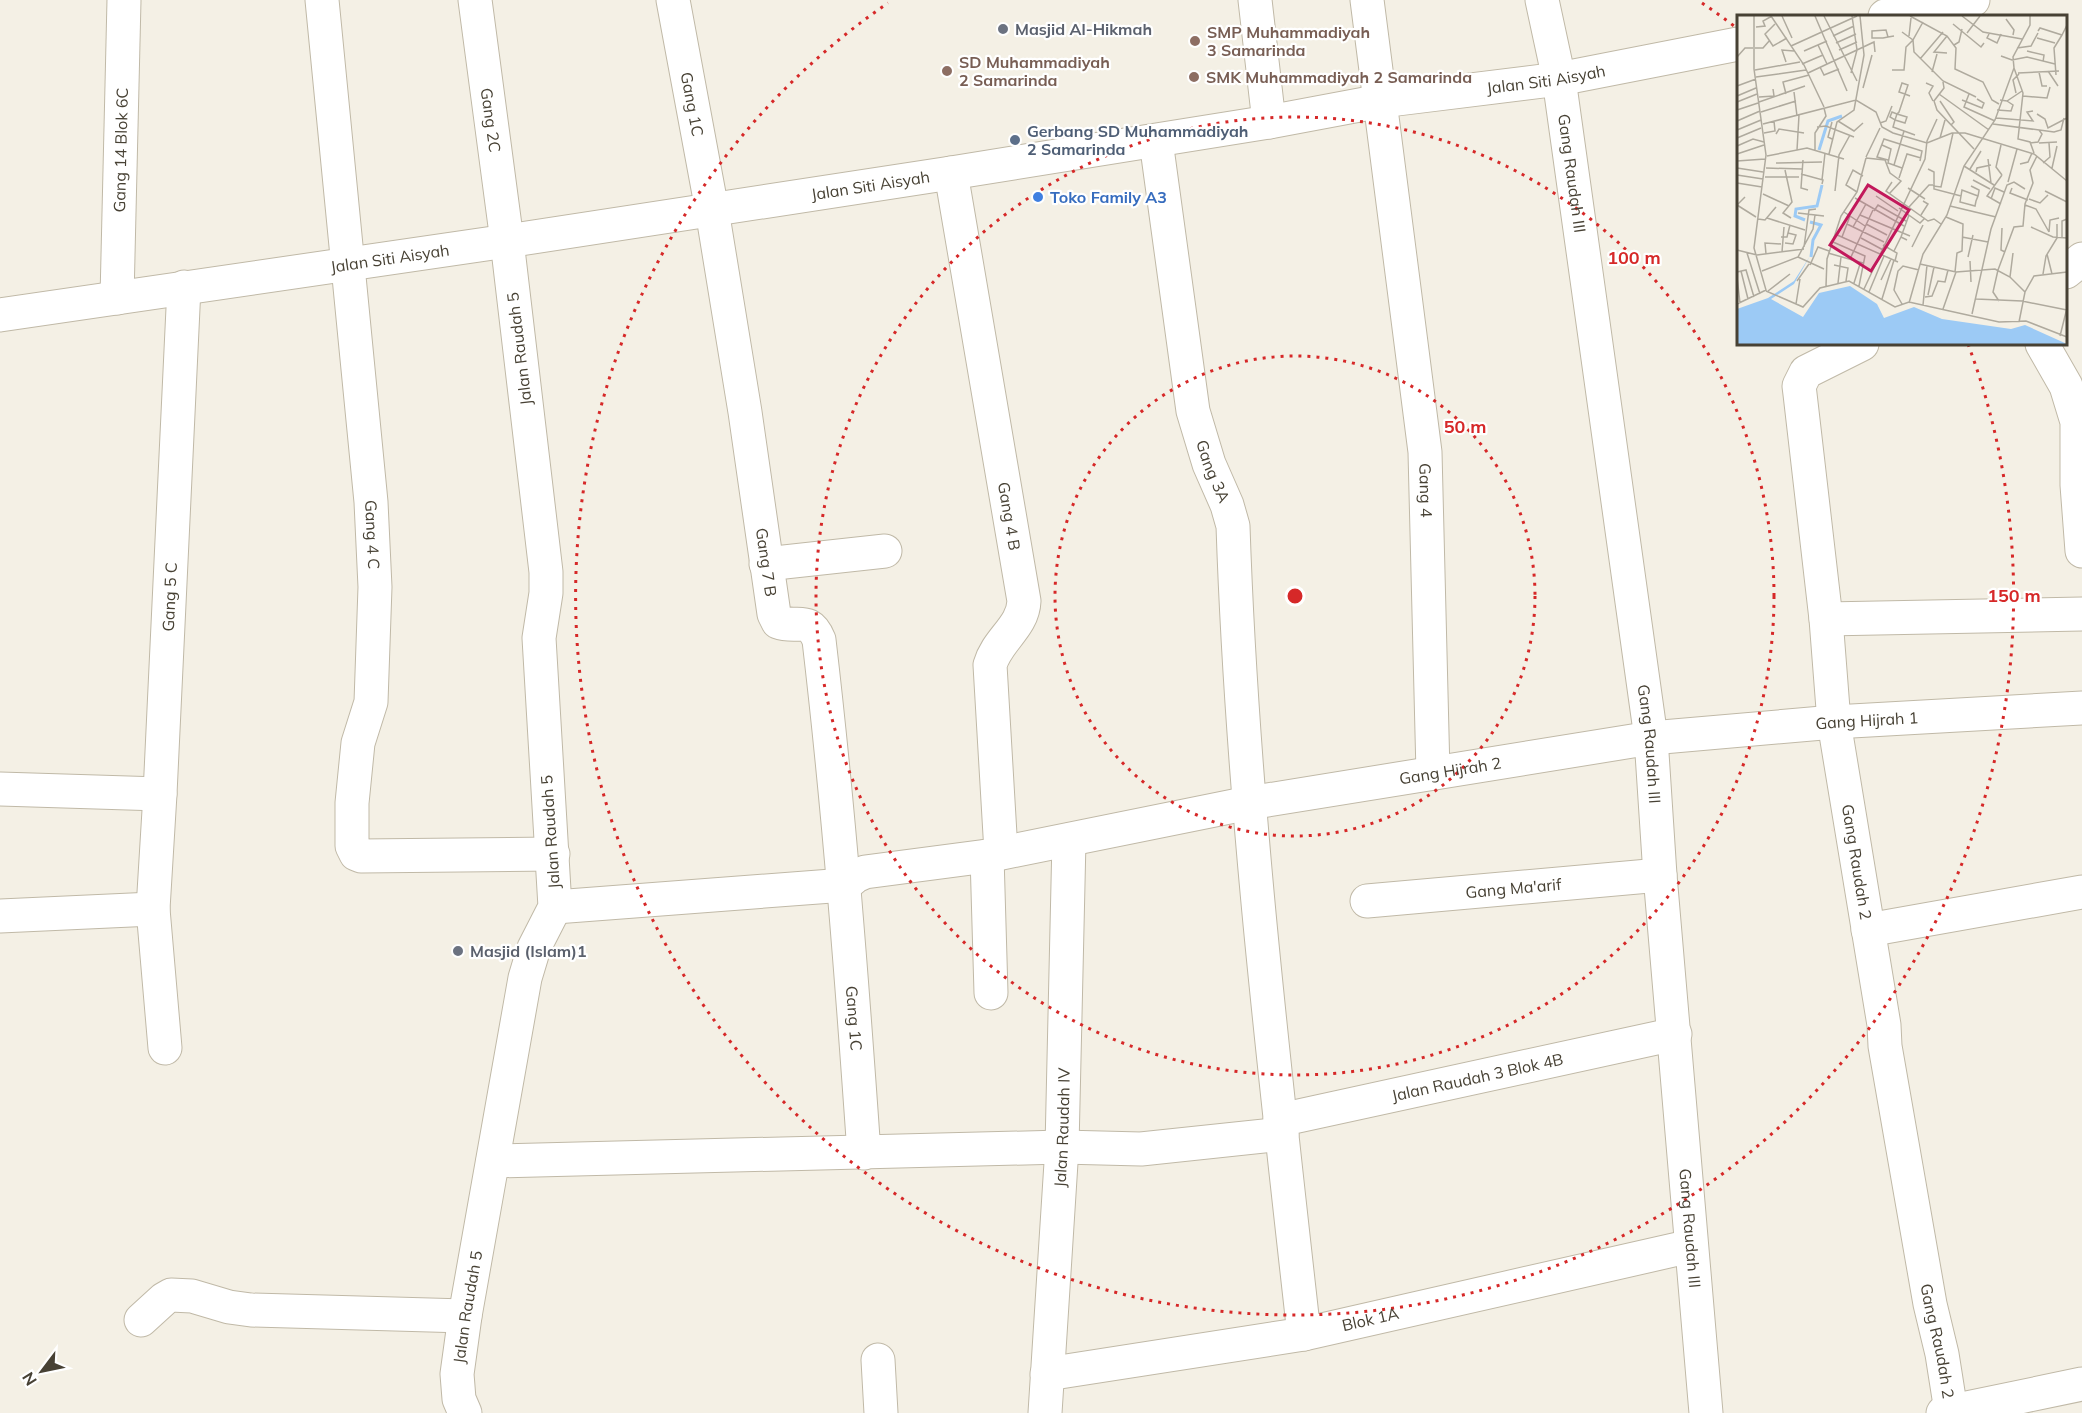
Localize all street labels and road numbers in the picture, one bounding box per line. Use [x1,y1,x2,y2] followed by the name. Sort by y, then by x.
[1485,60,1607,98] street label: Jalan Siti Aisyah
[677,70,708,138] street label: Gang 1C
[477,86,505,154] street label: Gang 2C
[109,87,132,213] street label: Gang 14 Blok 6C
[1554,113,1590,234] street label: Gang Raudah III
[810,166,931,204] street label: Jalan Siti Aisyah
[329,240,451,277] street label: Jalan Siti Aisyah
[502,291,536,407] street label: Jalan Raudah 5
[1192,437,1235,506] street label: Gang 3A
[1415,463,1437,518] street label: Gang 4
[994,480,1025,552] street label: Gang 4 B
[361,499,384,570] street label: Gang 4 C
[752,527,781,598] street label: Gang 7 B
[158,562,181,632] street label: Gang 5 C
[1634,683,1665,804] street label: Gang Raudah III
[1815,707,1919,734] street label: Gang Hijrah 1
[1398,752,1503,789] street label: Gang Hijrah 2
[536,774,564,890] street label: Jalan Raudah 5
[1838,803,1876,921] street label: Gang Raudah 2
[1465,874,1563,902] street label: Gang Ma'arif
[842,985,867,1051] street label: Gang 1C
[1390,1049,1565,1105] street label: Jalan Raudah 3 Blok 4B
[1049,1067,1074,1188] street label: Jalan Raudah IV
[1675,1168,1705,1289] street label: Gang Raudah III
[449,1249,486,1365] street label: Jalan Raudah 5
[1917,1282,1959,1400] street label: Gang Raudah 2
[1340,1303,1401,1335] street label: Blok 1A

